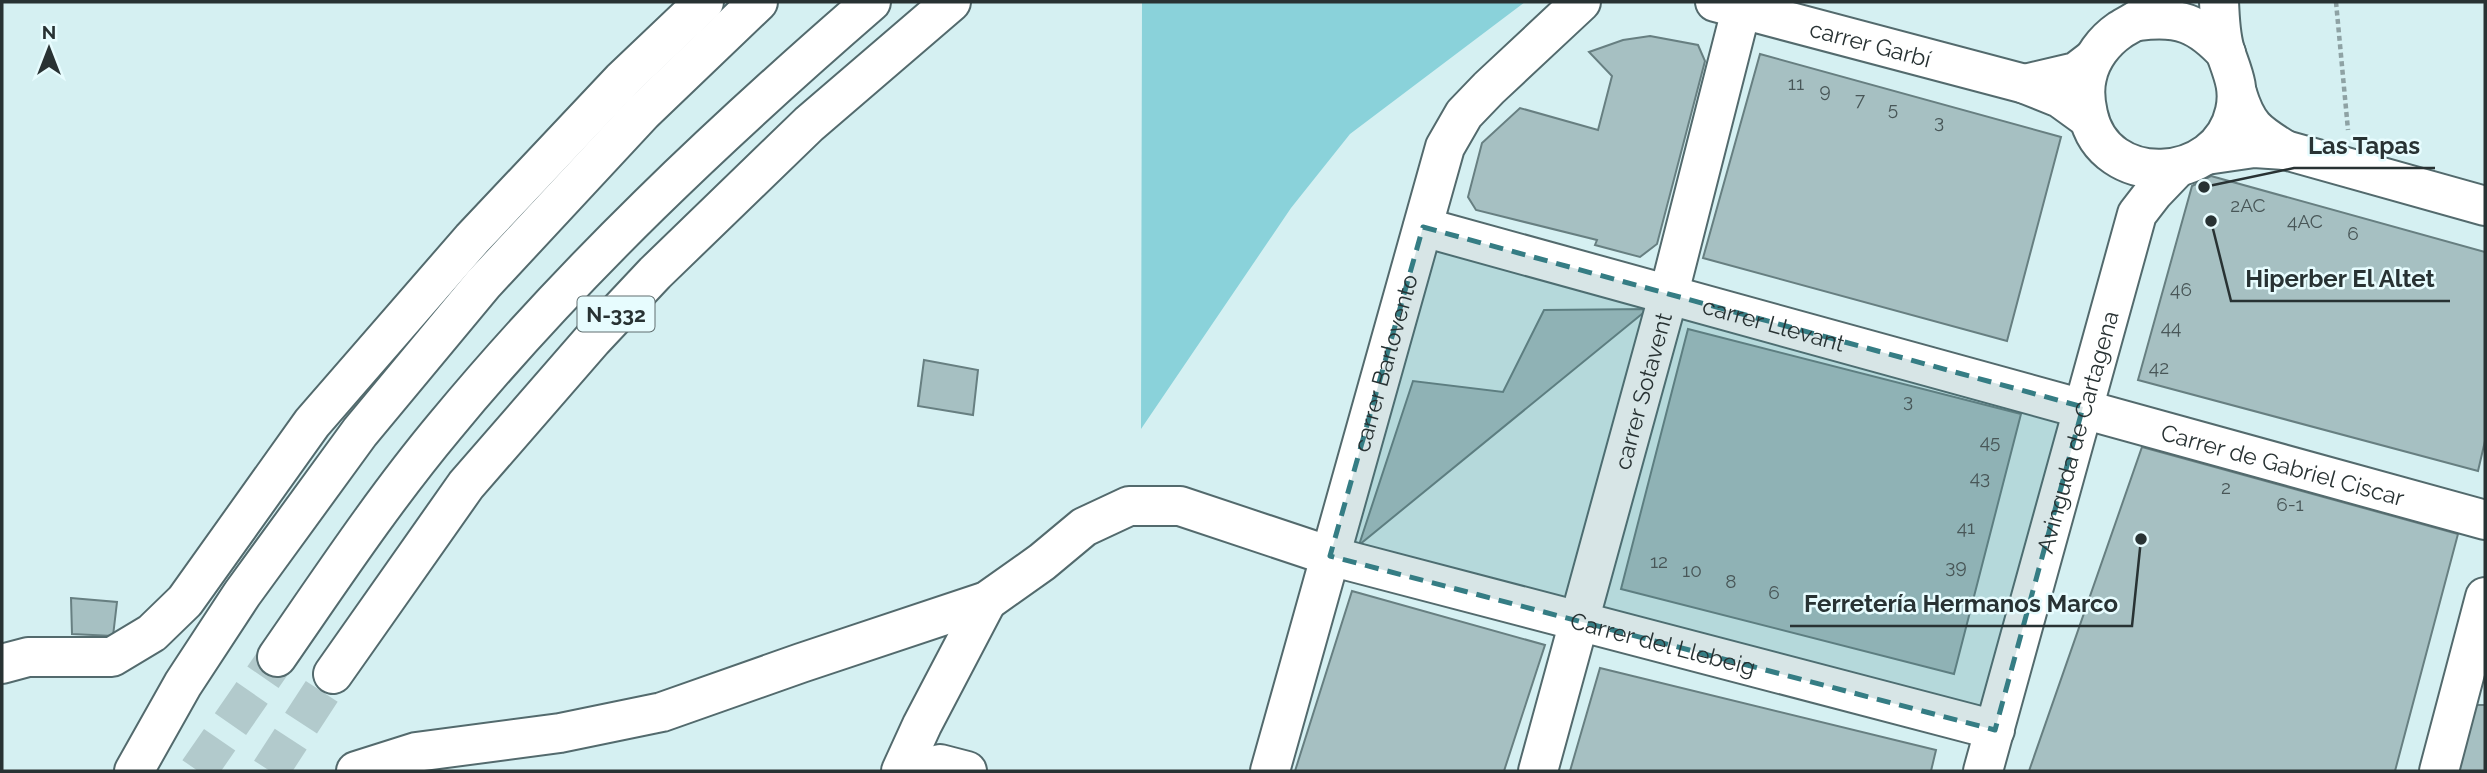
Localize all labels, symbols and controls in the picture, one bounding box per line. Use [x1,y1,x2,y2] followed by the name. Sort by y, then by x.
[14,14,84,84] north arrow
[1807,14,1935,72] street label: carrer Garbí
[42,21,56,43] text: N
[1788,72,1804,94] house number: 11
[1819,79,1831,101] house number: 9
[1855,88,1865,110] house number: 7
[1888,97,1898,119] house number: 5
[1934,110,1944,132] house number: 3
[2294,123,2435,168] callout: Las Tapas
[2308,131,2420,160] text: Las Tapas
[2230,194,2266,216] house number: 2AC
[2287,210,2323,232] house number: 4AC
[2347,222,2359,244] house number: 6
[2231,256,2450,301] callout: Hiperber El Altet
[2245,264,2435,293] text: Hiperber El Altet
[1347,271,1422,455] street label: carrer Barlovento
[2170,278,2192,300] house number: 46
[1700,291,1848,356] street label: carrer Llevant
[578,296,654,332] road number: N-332
[2030,308,2123,556] street label: Avinguda de Cartagena
[1608,309,1677,473] street label: carrer Sotavent
[2161,316,2181,338] house number: 44
[2149,356,2169,378] house number: 42
[1903,389,1913,411] house number: 3
[2158,418,2408,511] street label: Carrer de Gabriel Ciscar
[1980,430,2000,452] house number: 45
[1970,466,1990,488] house number: 43
[2221,476,2231,498] house number: 2
[2276,493,2304,515] house number: 6-1
[1957,516,1975,538] house number: 41
[1650,550,1668,572] house number: 12
[1945,555,1967,577] house number: 39
[1682,559,1702,581] house number: 10
[1725,570,1737,592] house number: 8
[1768,581,1780,603] house number: 6
[1790,581,2132,626] callout: Ferretería Hermanos Marco
[1804,589,2118,618] text: Ferretería Hermanos Marco
[1568,606,1759,680] street label: Carrer del Llebeig

